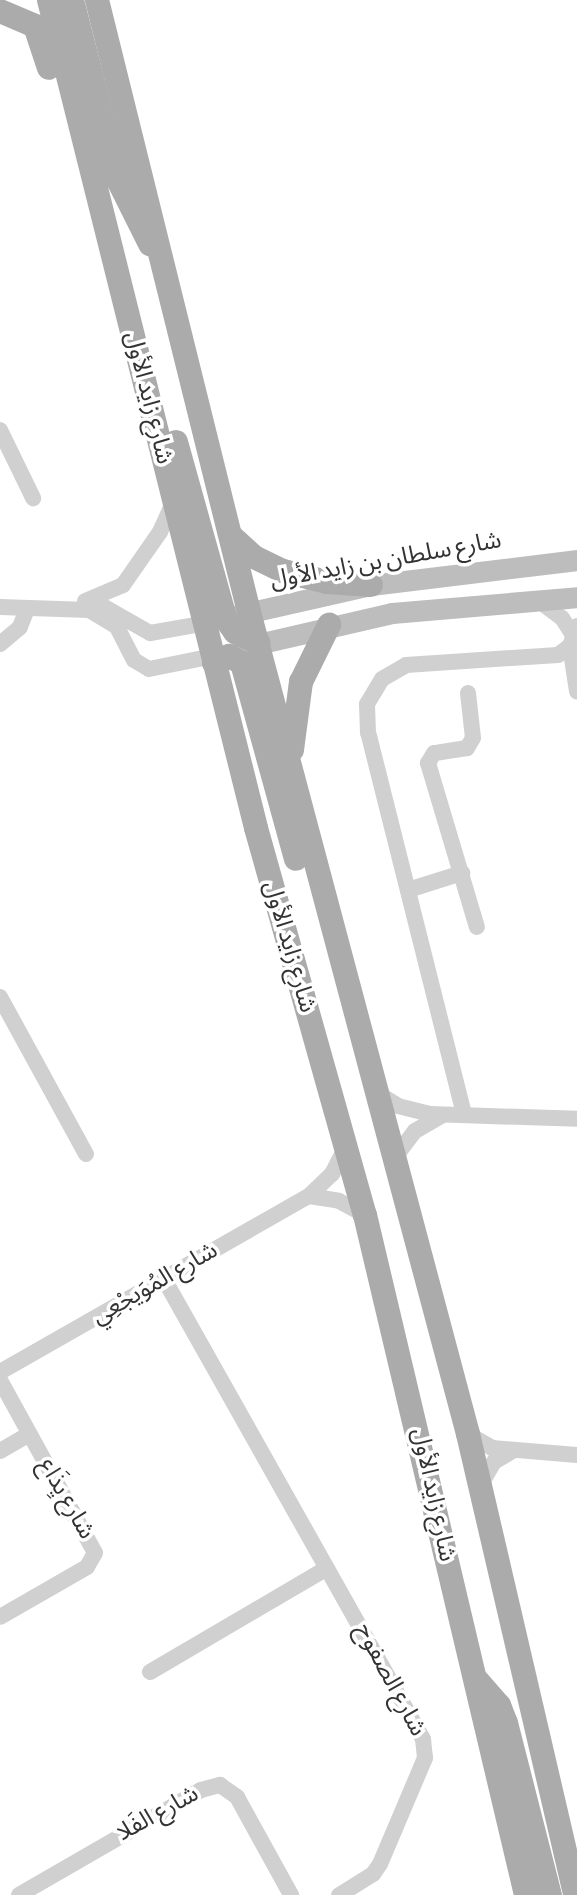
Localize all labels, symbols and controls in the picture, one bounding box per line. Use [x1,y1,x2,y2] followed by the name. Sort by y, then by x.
[118,329,178,467] street label: شارع زايد الأول
[268,526,504,596] street label: شارع سلطان بن زايد الأول
[256,878,322,1016] street label: شارع زايد الأول
[87,1236,223,1332] street label: شارع المُوَيجْعِي
[405,1426,461,1564] street label: شارع زايد الأول
[31,1453,101,1545] street label: شارع يِذَاع
[348,1618,432,1742] street label: شارع الصفوح
[112,1780,204,1848] street label: شارع الفَلا

